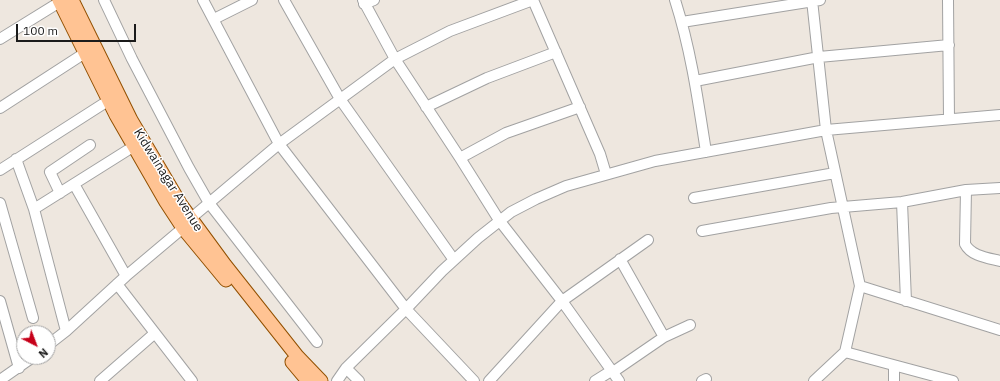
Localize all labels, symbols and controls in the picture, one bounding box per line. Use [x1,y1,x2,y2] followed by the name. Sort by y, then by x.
[18,16,138,42] scale bar
[23,23,58,38] text: 100 m
[130,126,206,234] street label: Kidwainagar Avenue
[16,325,56,365] north arrow
[36,345,51,361] text: N

